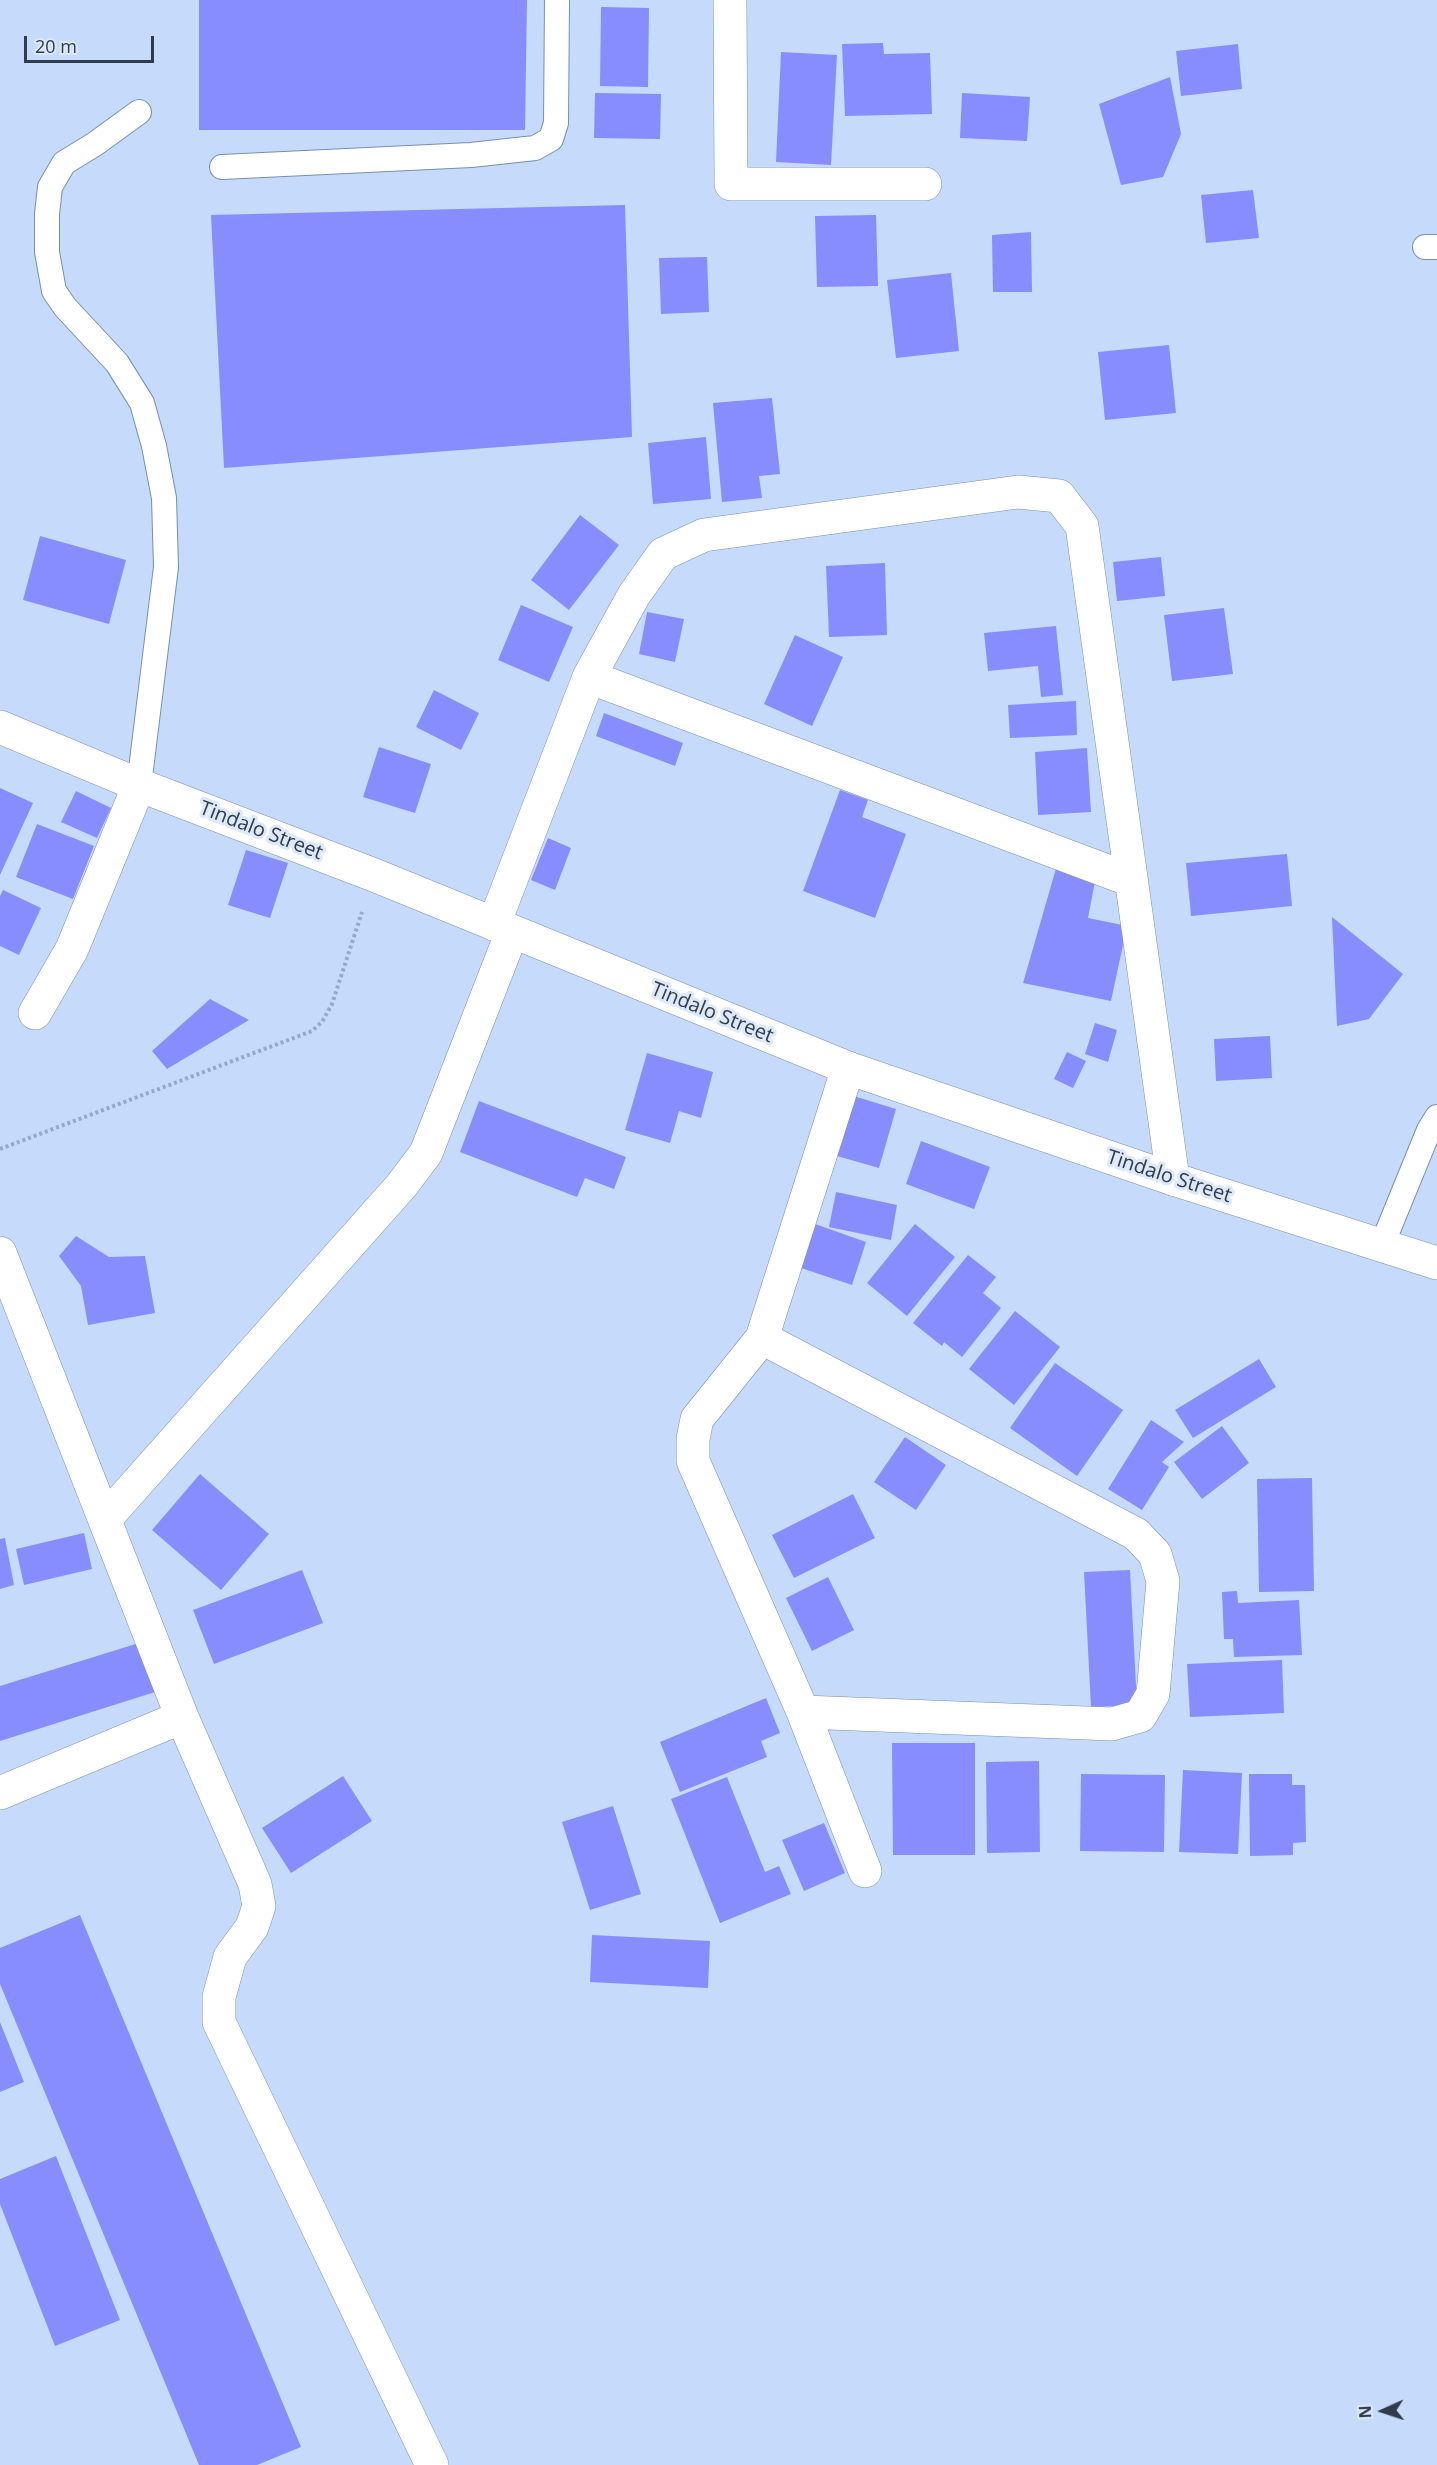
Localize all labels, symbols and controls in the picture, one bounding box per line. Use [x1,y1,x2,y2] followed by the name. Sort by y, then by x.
[27,24,158,62] scale bar
[35,34,77,58] text: 20 m
[196,797,326,865] street label: Tindalo Street
[647,978,777,1048] street label: Tindalo Street
[1104,1146,1234,1208] street label: Tindalo Street
[1353,2381,1413,2441] north arrow
[1354,2405,1376,2419] text: N

